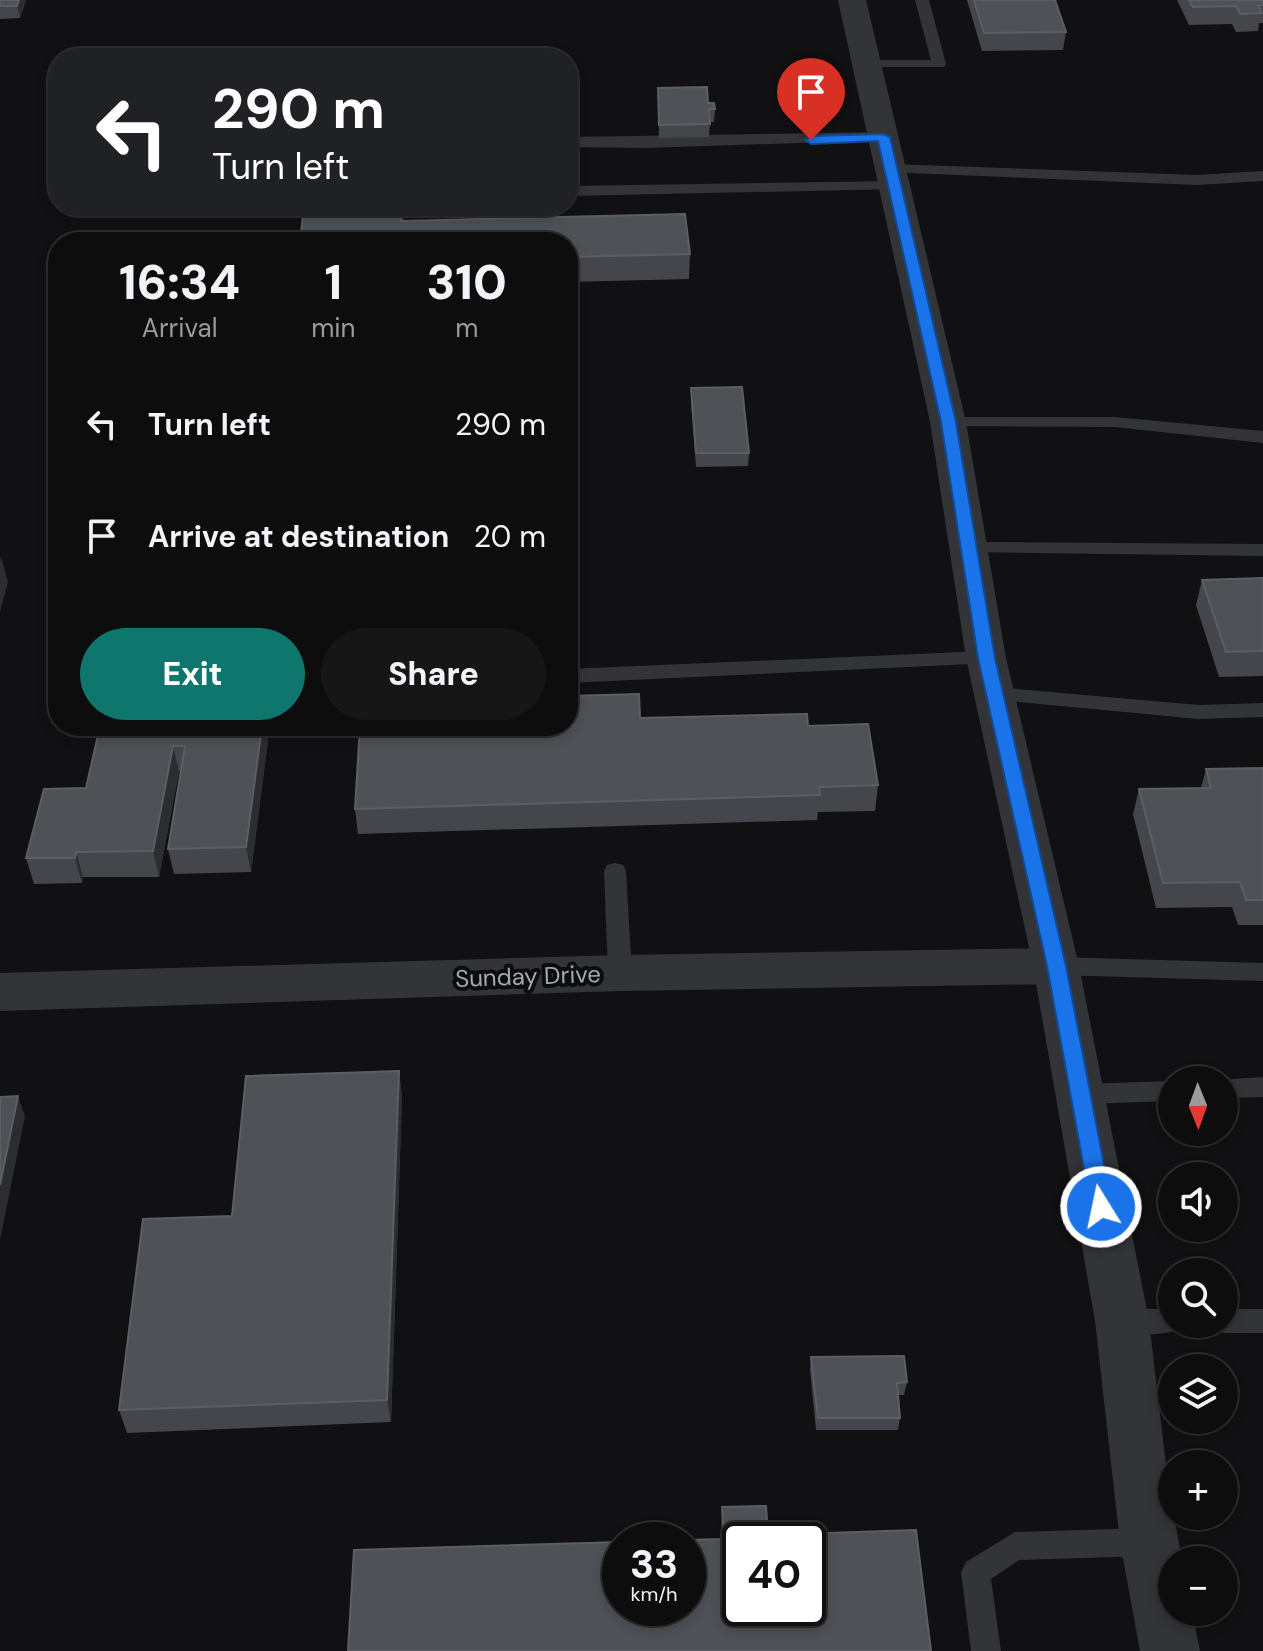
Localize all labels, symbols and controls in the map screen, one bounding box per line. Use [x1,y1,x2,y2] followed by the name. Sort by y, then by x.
[777,58,845,140] pin
[789,70,833,114] icon: arrive
[212,72,385,145] text: 290 m
[80,80,184,184] icon: left
[212,143,349,190] text: Turn left
[119,251,240,314] text: 16:34
[325,251,342,314] text: 1
[427,251,507,314] text: 310
[142,311,217,345] text: Arrival
[311,311,356,345] text: min
[455,311,478,345] text: m
[80,402,124,446] icon: left
[148,405,271,444] text: Turn left
[455,405,546,444] text: 290 m
[80,514,124,558] icon: arrive
[148,517,449,556] text: Arrive at destination
[474,517,546,556] text: 20 m
[80,628,305,720] button: Exit
[321,628,546,720] button: Share
[455,958,601,994] street label: Sunday Drive
[1158,1066,1238,1146] north arrow
[1158,1066,1238,1626] map controls
[1158,1162,1238,1242] button: sound
[1059,1165,1143,1249] position arrow
[1158,1258,1238,1338] button: search
[1158,1354,1238,1434] button: layers
[1158,1450,1238,1530] button: +
[722,1522,826,1626] speed limit sign: 40
[630,1538,678,1590] text: 33
[1158,1546,1238,1626] button: −
[630,1581,678,1607] text: km/h

